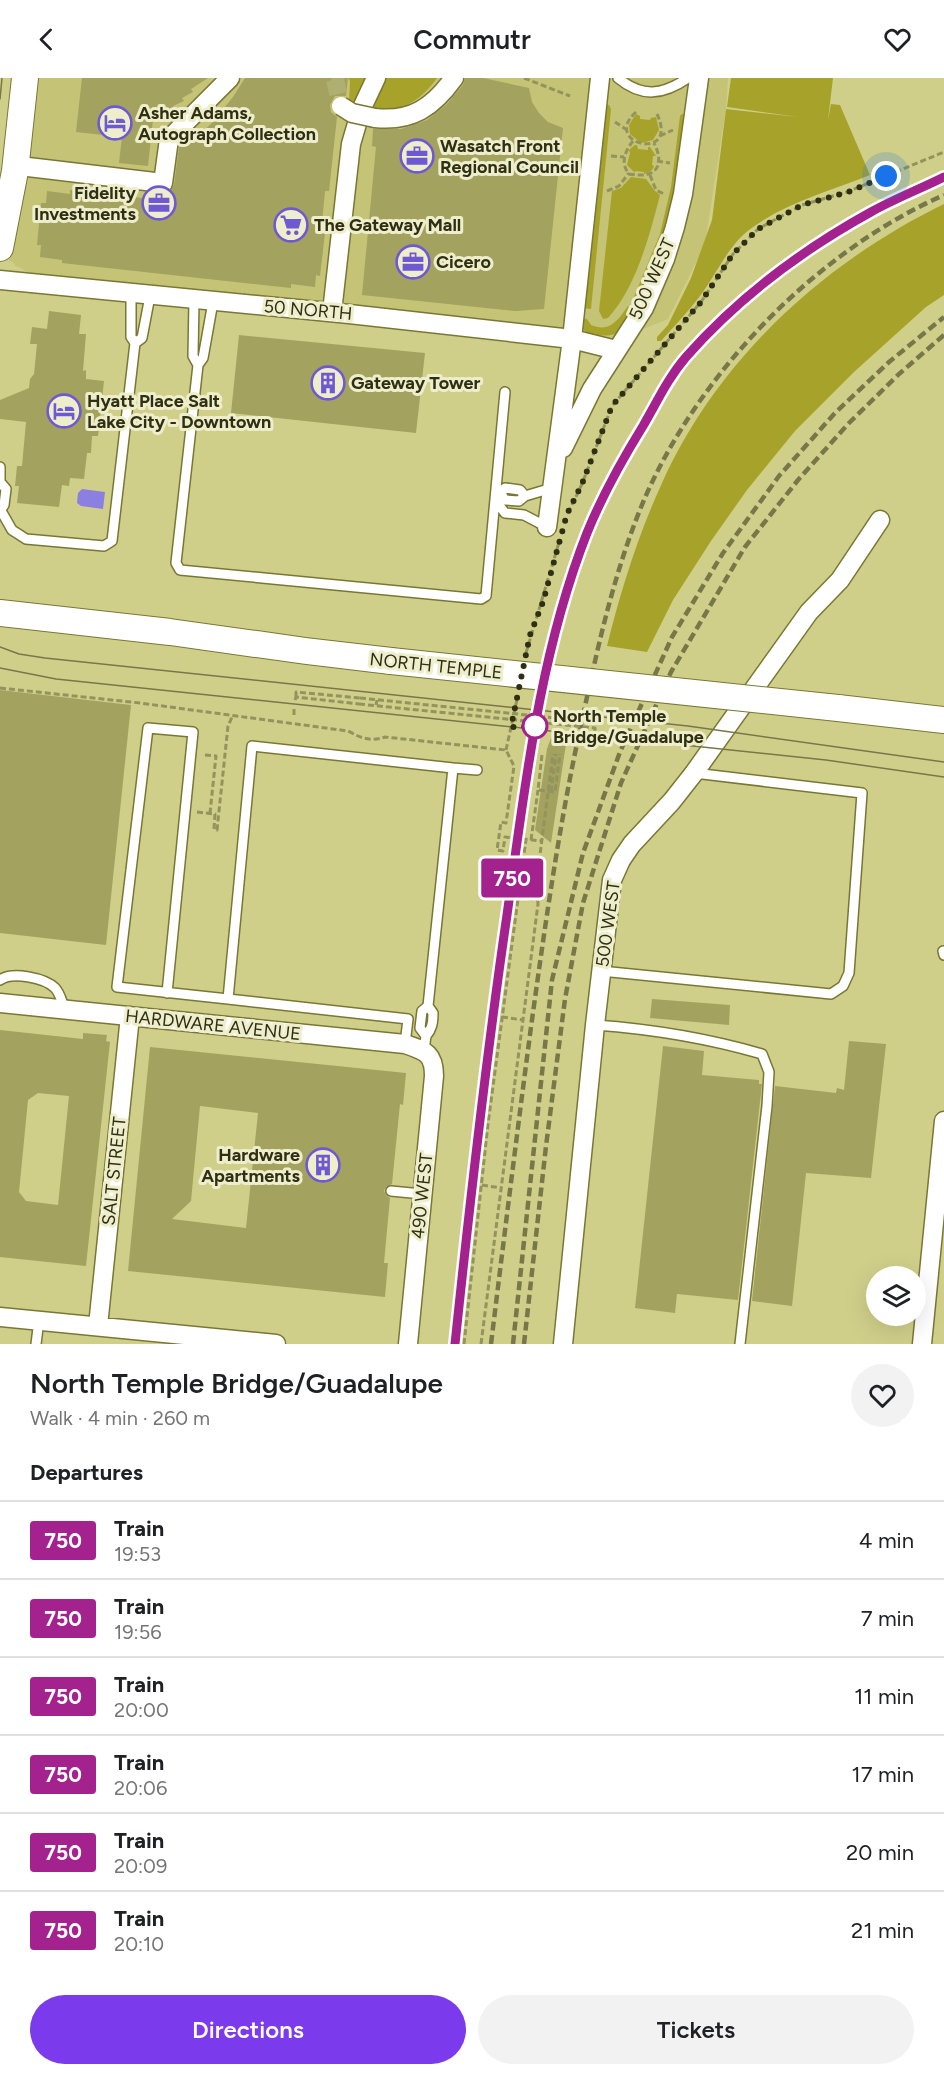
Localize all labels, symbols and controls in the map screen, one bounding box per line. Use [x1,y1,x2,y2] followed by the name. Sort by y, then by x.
[30,23,63,56] icon: back
[413,23,531,56] text: Commutr
[881,23,914,56] icon: heart
[138,102,316,145] place label: Asher Adams, Autograph Collection
[97,105,133,141] hotel icon: Asher Adams, Autograph Collection
[440,135,579,178] place label: Wasatch Front Regional Council
[399,138,435,174] office icon: Wasatch Front Regional Council
[871,161,901,191] your location
[34,182,137,225] place label: Fidelity Investments
[141,185,177,221] office icon: Fidelity Investments
[273,207,309,243] supermarket icon: The Gateway Mall
[314,214,461,236] place label: The Gateway Mall
[624,235,680,323] street label: 500 WEST
[395,244,431,280] office icon: Cicero
[436,251,491,273] place label: Cicero
[263,295,353,325] street label: 50 NORTH
[310,365,346,401] building icon: Gateway Tower
[351,372,480,394] place label: Gateway Tower
[87,390,271,433] place label: Hyatt Place Salt Lake City - Downtown
[46,393,82,429] hotel icon: Hyatt Place Salt Lake City - Downtown
[369,648,503,684] street label: NORTH TEMPLE
[553,705,704,748] place label: North Temple Bridge/Guadalupe
[522,713,548,739] marker: North Temple Bridge/Guadalupe
[478,858,546,898] line badge: 750
[493,866,531,891] text: 750
[591,879,625,969] street label: 500 WEST
[124,1005,302,1045] street label: HARDWARE AVENUE
[97,1116,131,1226] street label: SALT STREET
[201,1144,301,1187] place label: Hardware Apartments
[305,1147,341,1183] building icon: Hardware Apartments
[407,1152,437,1240] street label: 490 WEST
[866,1266,926,1326] map controls
[866,1266,926,1326] button: layers
[851,1364,914,1427] button: heart
[30,1366,443,1400] text: North Temple Bridge/Guadalupe
[30,1406,210,1430] text: Walk · 4 min · 260 m
[30,1459,143,1486] text: Departures
[114,1515,164,1542] text: Train
[859,1527,914,1554] text: 4 min
[44,1528,82,1553] text: 750
[114,1542,161,1566] text: 19:53
[114,1593,164,1620] text: Train
[861,1605,914,1632] text: 7 min
[44,1606,82,1631] text: 750
[114,1620,161,1644] text: 19:56
[114,1671,164,1698] text: Train
[854,1683,914,1710] text: 11 min
[44,1684,82,1709] text: 750
[114,1698,169,1722] text: 20:00
[114,1749,164,1776] text: Train
[852,1761,914,1788] text: 17 min
[44,1762,82,1787] text: 750
[114,1776,167,1800] text: 20:06
[114,1827,164,1854] text: Train
[846,1839,914,1866] text: 20 min
[44,1840,82,1865] text: 750
[114,1854,167,1878] text: 20:09
[114,1905,164,1932] text: Train
[851,1917,914,1944] text: 21 min
[44,1918,82,1943] text: 750
[114,1932,164,1956] text: 20:10
[30,1995,466,2064] button: Directions
[478,1995,914,2064] button: Tickets

